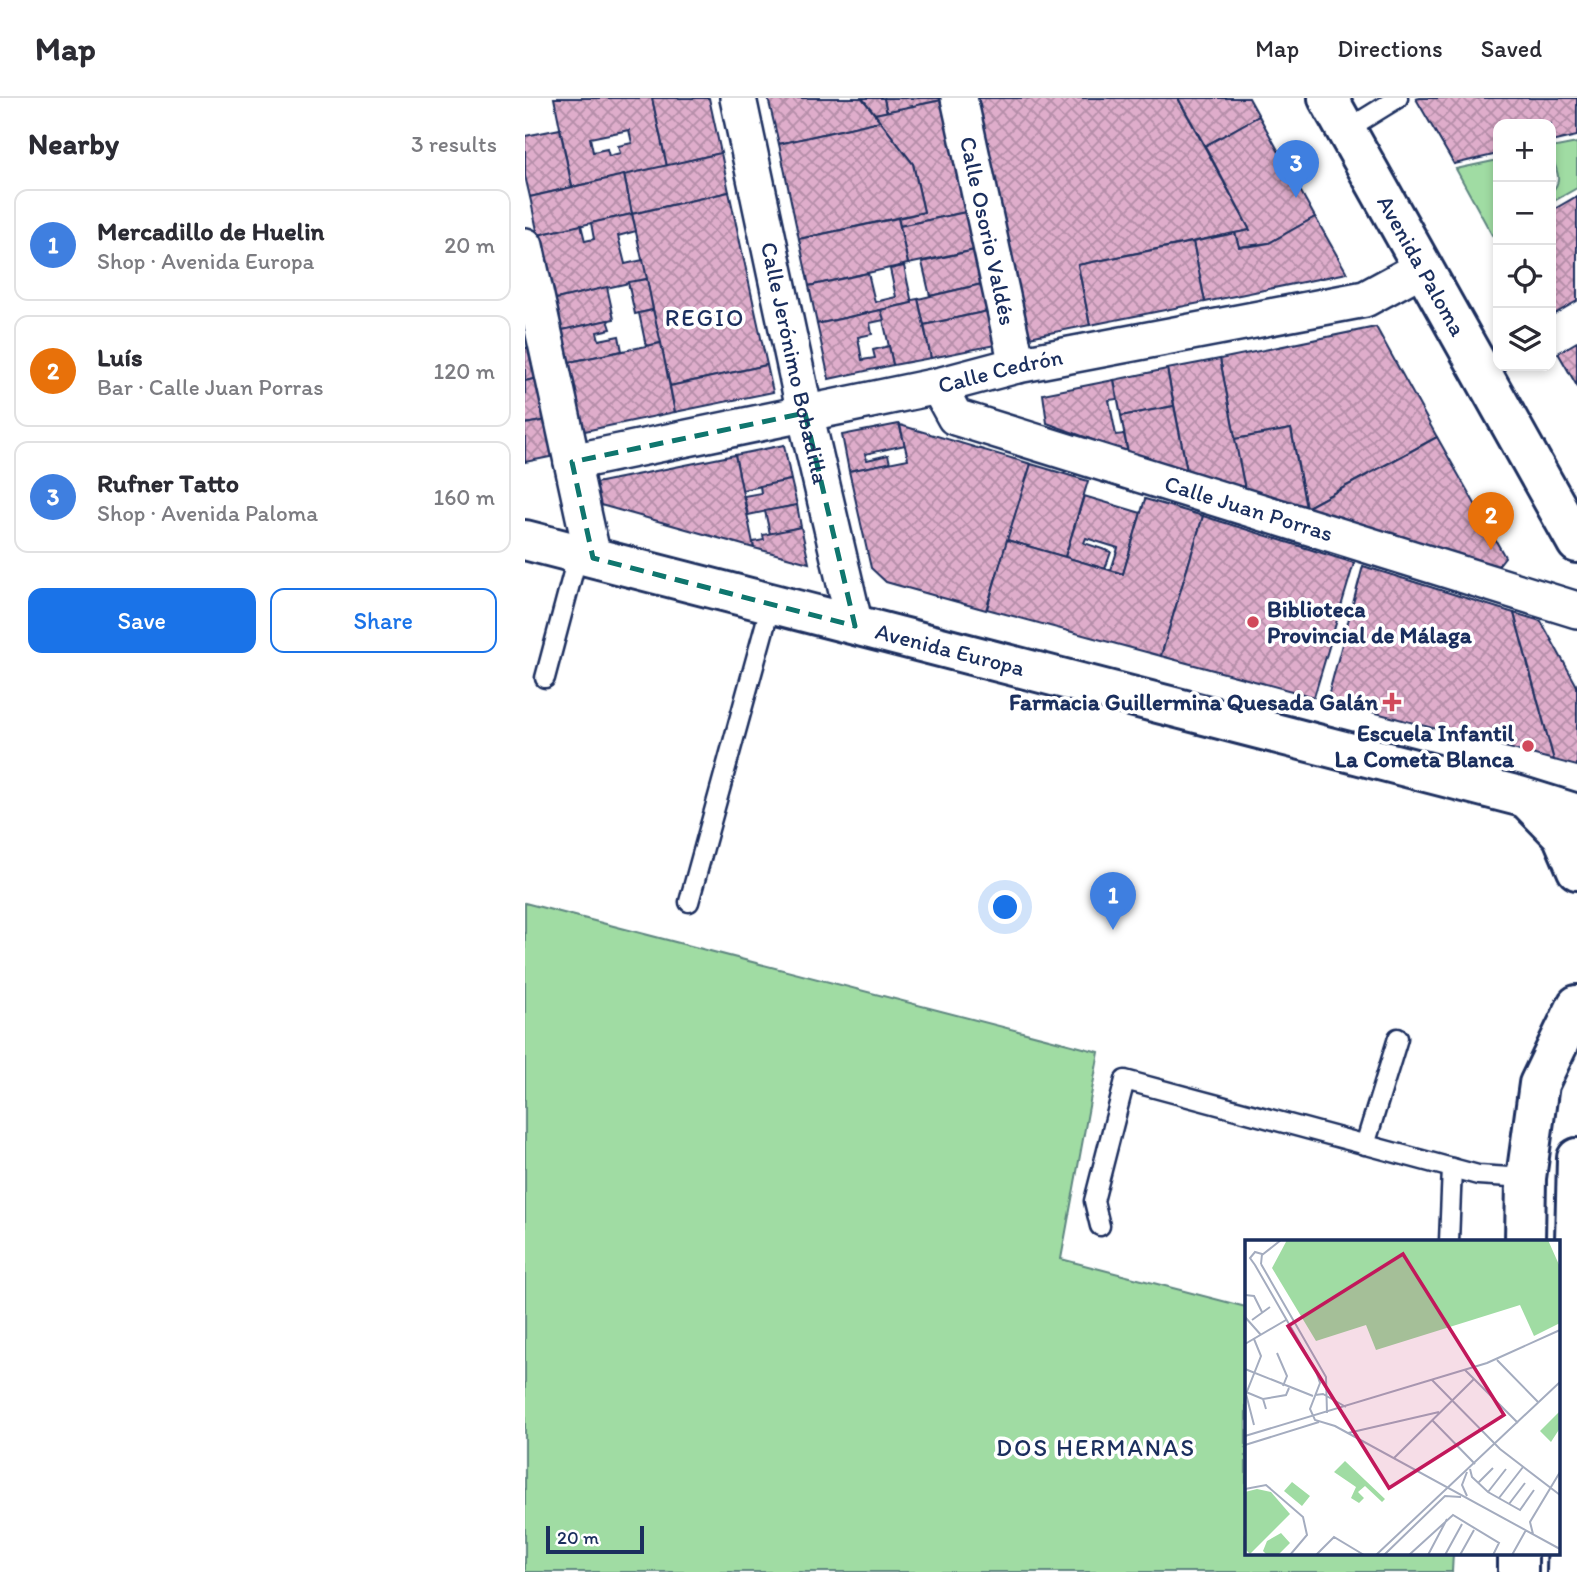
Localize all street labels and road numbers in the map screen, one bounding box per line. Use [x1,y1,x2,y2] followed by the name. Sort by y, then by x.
[954,134,1022,328] street label: Calle Osorio Valdés
[1371,190,1472,341] street label: Avenida Paloma
[755,239,835,487] street label: Calle Jerónimo Bobadilla
[935,343,1065,399] street label: Calle Cedrón
[1161,469,1336,547] street label: Calle Juan Porras
[872,617,1028,682] street label: Avenida Europa

